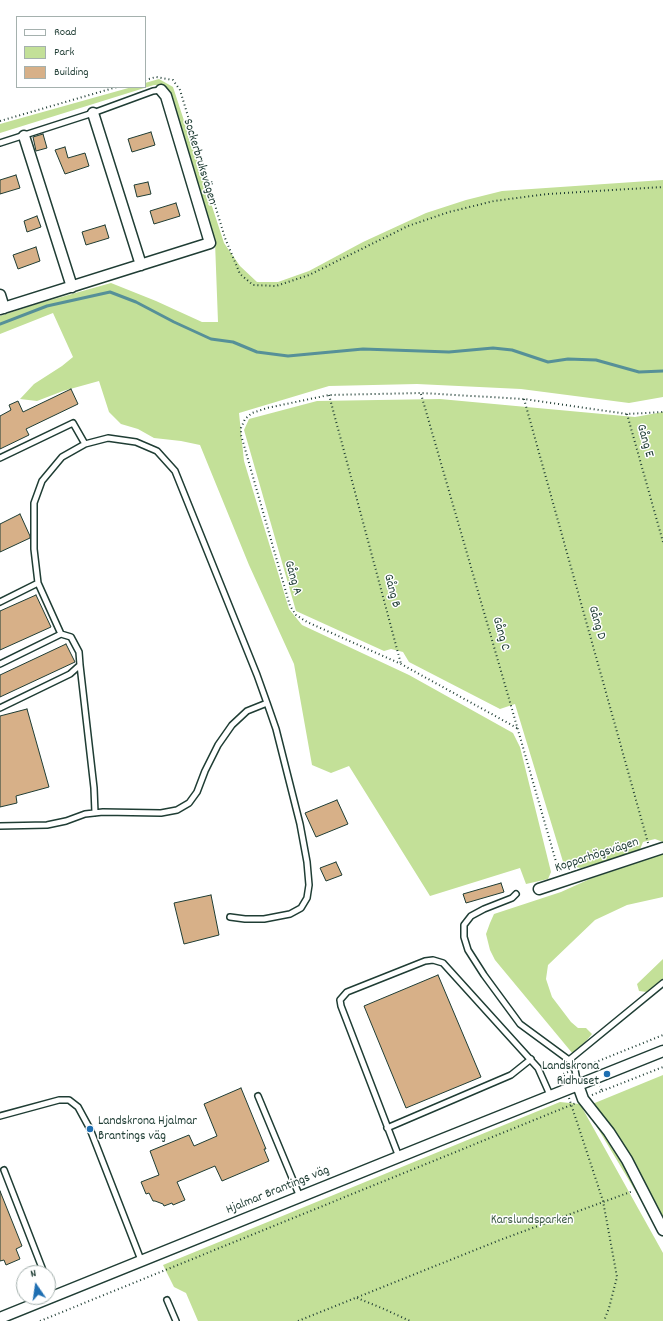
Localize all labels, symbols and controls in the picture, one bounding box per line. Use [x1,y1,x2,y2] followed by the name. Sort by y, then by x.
[16,16,146,88] legend
[54,24,76,41] text: Road
[54,44,74,61] text: Park
[54,64,89,81] text: Building
[179,117,219,207] street label: Sockerbruksvägen
[632,423,656,459] street label: Gång E
[280,559,304,597] street label: Gång A
[379,573,403,609] street label: Gång B
[584,604,608,642] street label: Gång D
[488,615,512,653] street label: Gång C
[553,835,641,877] street label: Kopparhögsvägen
[542,1059,599,1090] place label: Landskrona Ridhuset
[602,1069,612,1079] marker: Landskrona Ridhuset
[98,1114,197,1145] place label: Landskrona Hjalmar Brantings väg
[85,1124,95,1134] marker: Landskrona Hjalmar Brantings väg
[224,1163,332,1219] street label: Hjalmar Brantings väg
[491,1213,573,1229] park label: Karslundsparken
[16,1265,56,1305] north arrow
[29,1266,38,1283] text: N

